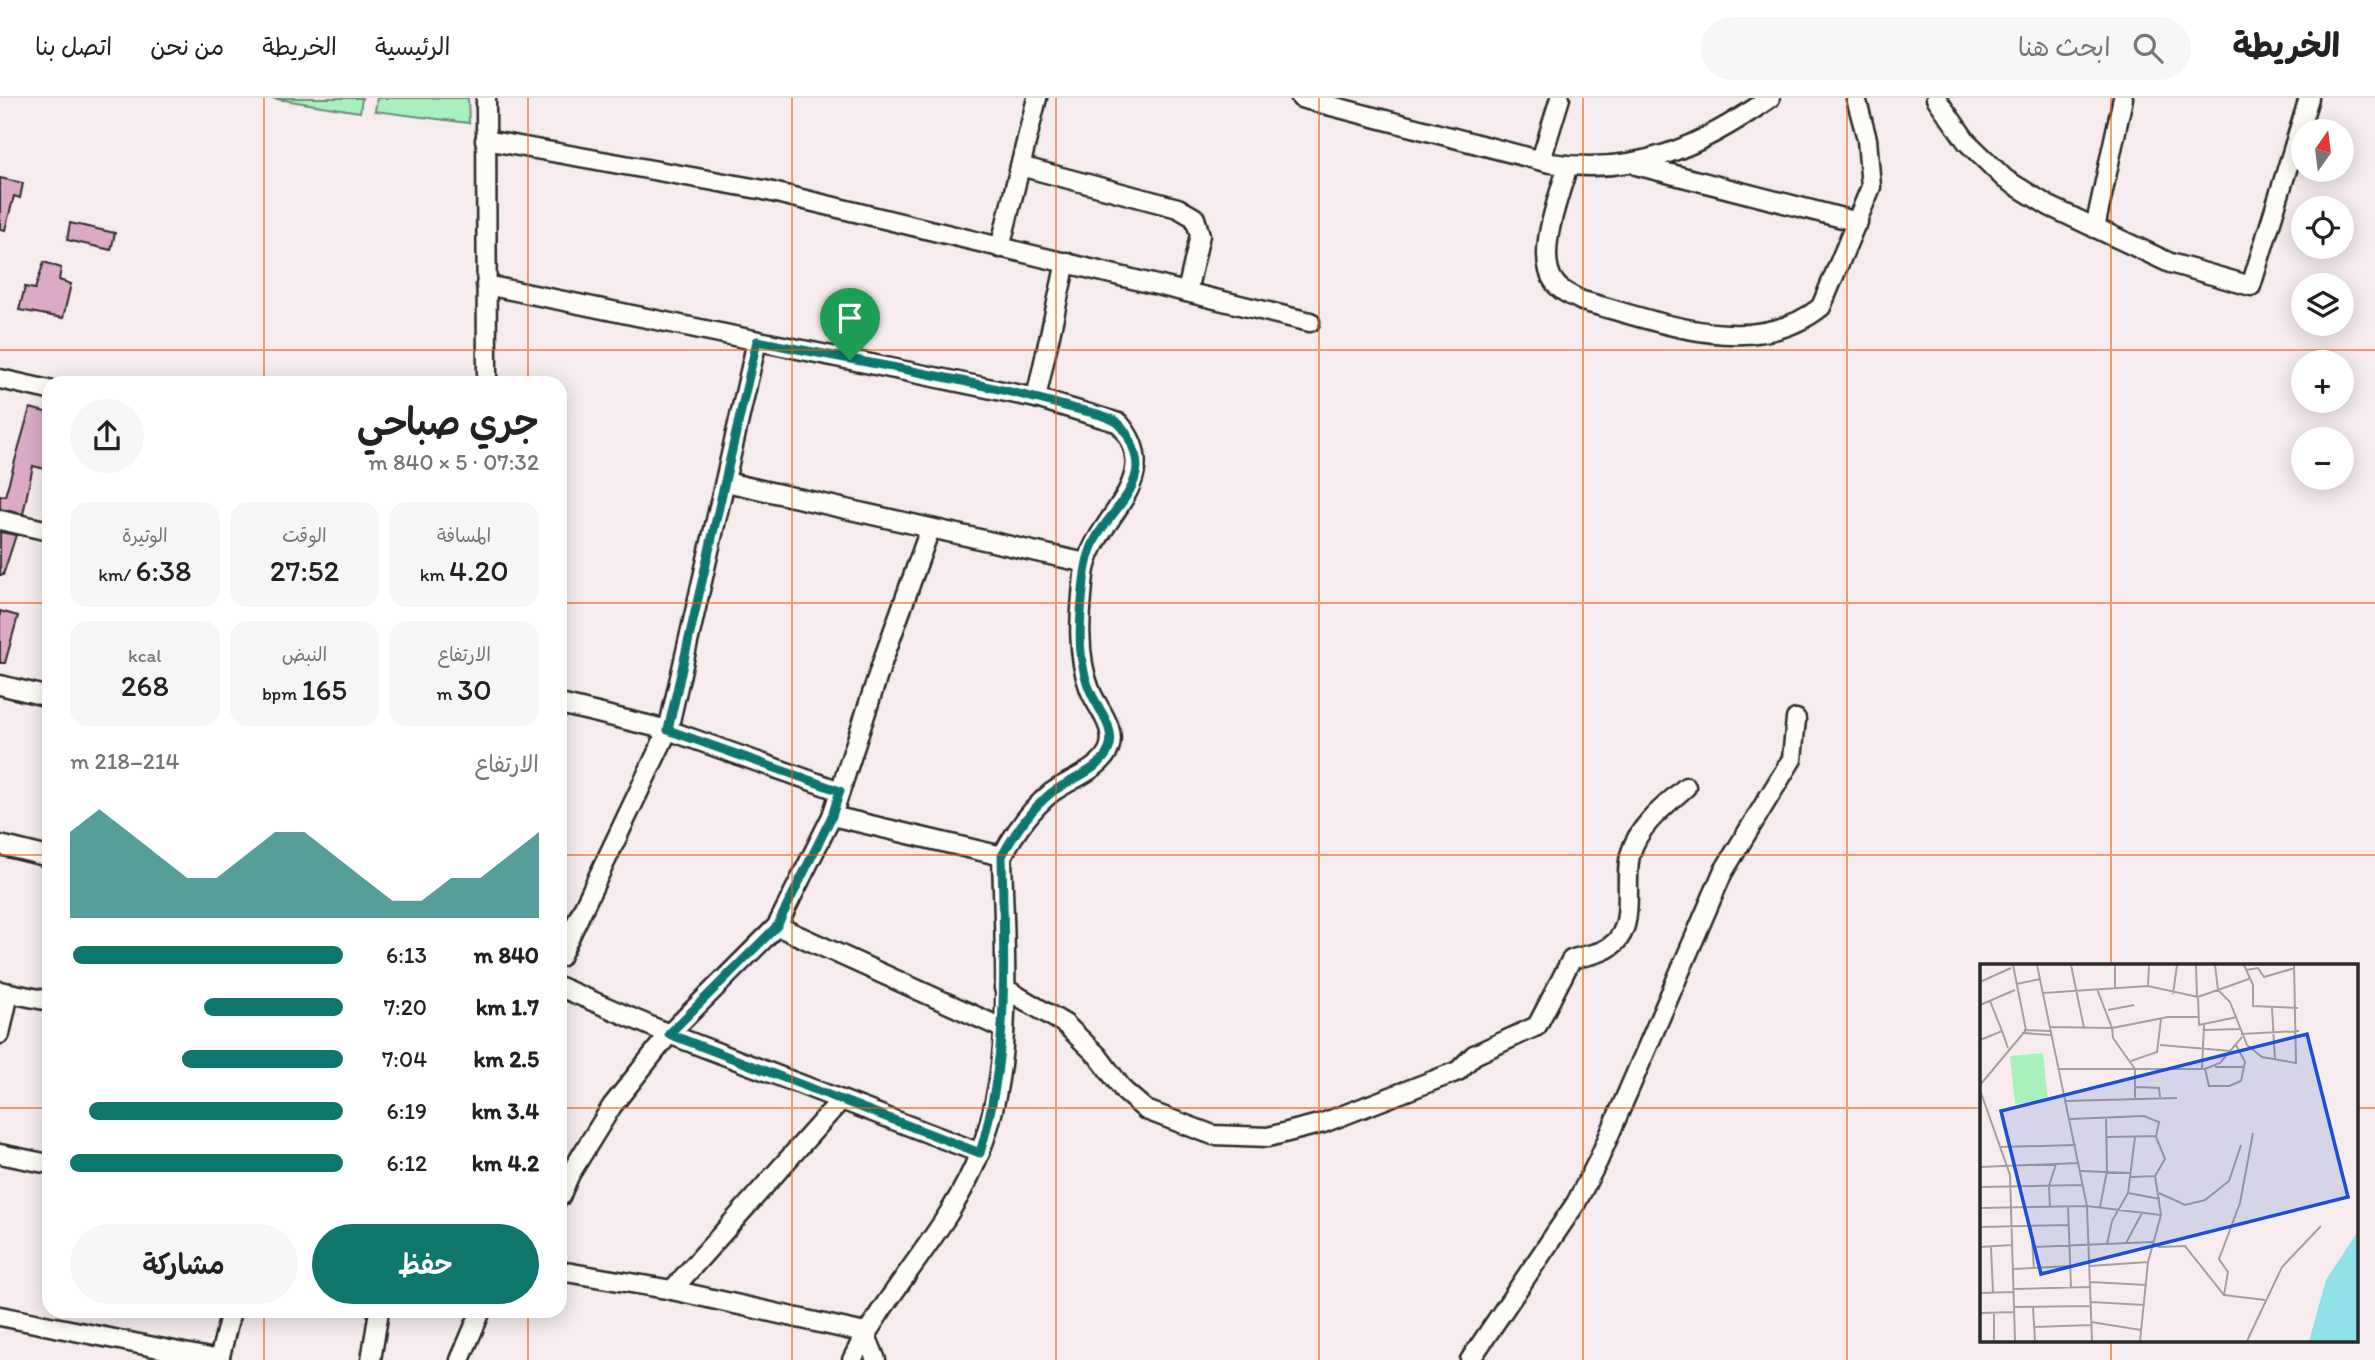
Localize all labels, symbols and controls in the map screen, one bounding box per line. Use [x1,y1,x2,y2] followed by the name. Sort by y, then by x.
[1701,17,2191,80] search box
[2233,26,2340,65] text: الخريطة
[2129,29,2167,67] icon: search
[2018,31,2111,63] text: ابحث هنا
[35,32,112,61] text: اتصل بنا
[150,32,224,61] text: من نحن
[262,32,337,61] text: الخريطة
[375,32,450,61] text: الرئيسية
[2291,119,2354,182] north arrow
[2291,119,2354,490] map controls
[2291,196,2354,259] button: locate
[2291,273,2354,336] button: layers
[820,288,880,360] pin
[831,299,869,337] icon: arrive
[2291,350,2354,413] button: +
[70,399,144,473] button: share
[357,399,539,445] text: جري صباحي
[2291,427,2354,490] button: −
[368,448,539,476] text: 07:32 · 5 × 840 m
[122,524,168,547] text: الوتيرة
[282,524,327,547] text: الوقت
[437,524,491,547] text: المسافة
[136,552,192,589] text: 6:38
[270,552,339,589] text: 27:52
[449,552,509,589] text: 4.20
[98,563,136,586] text: /km
[420,563,449,586] text: km
[282,643,327,666] text: النبض
[438,643,491,666] text: الارتفاع
[128,644,162,667] text: kcal
[121,667,169,704] text: 268
[302,671,347,708] text: 165
[457,671,492,708] text: 30
[262,682,302,705] text: bpm
[437,682,457,705] text: m
[70,747,179,775] text: 214–218 m
[475,750,539,778] text: الارتفاع
[386,941,427,969] text: 6:13
[474,941,539,969] text: 840 m
[1980,964,2358,1342] inset map
[384,993,427,1021] text: 7:20
[476,993,539,1021] text: 1.7 km
[382,1045,427,1073] text: 7:04
[474,1045,539,1073] text: 2.5 km
[386,1097,427,1125] text: 6:19
[471,1097,539,1125] text: 3.4 km
[386,1149,427,1177] text: 6:12
[472,1149,539,1177] text: 4.2 km
[70,1224,298,1304] button: مشاركة
[312,1224,539,1304] button: حفظ

